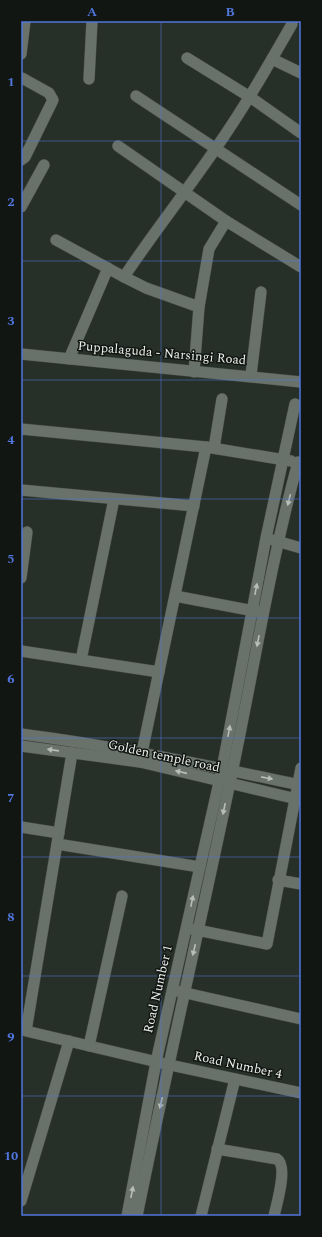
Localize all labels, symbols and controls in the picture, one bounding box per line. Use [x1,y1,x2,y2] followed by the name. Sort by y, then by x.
[87,2,97,22] text: A
[225,2,235,22] text: B
[7,72,15,92] text: 1
[7,192,15,212] text: 2
[7,311,15,331] text: 3
[77,336,247,370] street label: Puppalaguda - Narsingi Road
[7,430,15,450] text: 4
[285,494,291,506] one-way arrow
[7,549,15,569] text: 5
[254,583,260,596] one-way arrow
[255,635,261,647] one-way arrow
[7,669,15,689] text: 6
[226,725,232,737] one-way arrow
[106,734,222,778] street label: Golden temple road
[47,747,59,753] one-way arrow
[175,769,187,775] one-way arrow
[261,776,273,782] one-way arrow
[7,788,15,808] text: 7
[221,803,227,816] one-way arrow
[190,895,196,907] one-way arrow
[7,907,15,927] text: 8
[138,943,178,1035] street label: Road Number 1
[190,944,196,956] one-way arrow
[7,1027,15,1047] text: 9
[192,1046,284,1084] street label: Road Number 4
[158,1097,164,1110] one-way arrow
[4,1146,18,1166] text: 10
[129,1186,135,1199] one-way arrow

